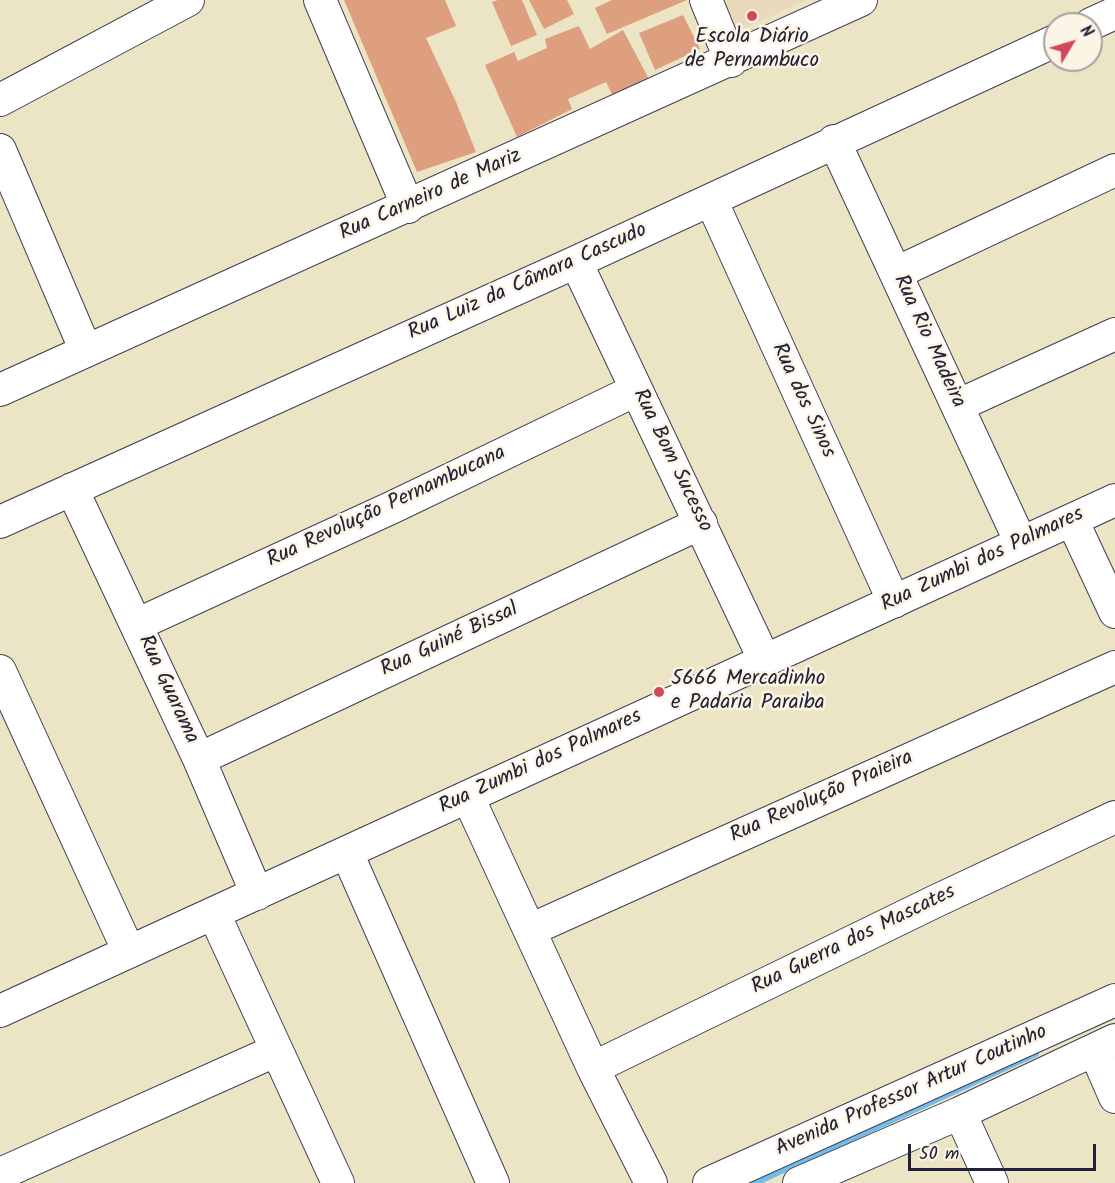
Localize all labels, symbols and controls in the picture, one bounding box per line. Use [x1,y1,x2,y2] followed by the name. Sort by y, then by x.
[745,9,759,23] marker: Escola Diário de Pernambuco
[1043,12,1103,72] north arrow
[1073,20,1099,44] text: N
[685,25,819,75] place label: Escola Diário de Pernambuco
[336,145,526,247] street label: Rua Carneiro de Mariz
[405,219,651,347] street label: Rua Luiz da Câmara Cascudo
[886,271,970,413] street label: Rua Rio Madeira
[764,340,840,462] street label: Rua dos Sinos
[625,385,717,537] street label: Rua Bom Sucesso
[264,442,510,574] street label: Rua Revolução Pernambucana
[878,503,1088,619] street label: Rua Zumbi dos Palmares
[377,598,523,684] street label: Rua Guiné Bissal
[131,632,203,748] street label: Rua Guarama
[671,667,825,717] place label: 5666 Mercadinho e Padaria Paraiba
[652,685,666,699] marker: 5666 Mercadinho e Padaria Paraiba
[436,705,646,821] street label: Rua Zumbi dos Palmares
[727,746,917,850] street label: Rua Revolução Praieira
[748,881,960,1001] street label: Rua Guerra dos Mascates
[772,1021,1052,1163] street label: Avenida Professor Artur Coutinho
[911,1132,1098,1170] scale bar
[919,1140,959,1169] text: 50 m

